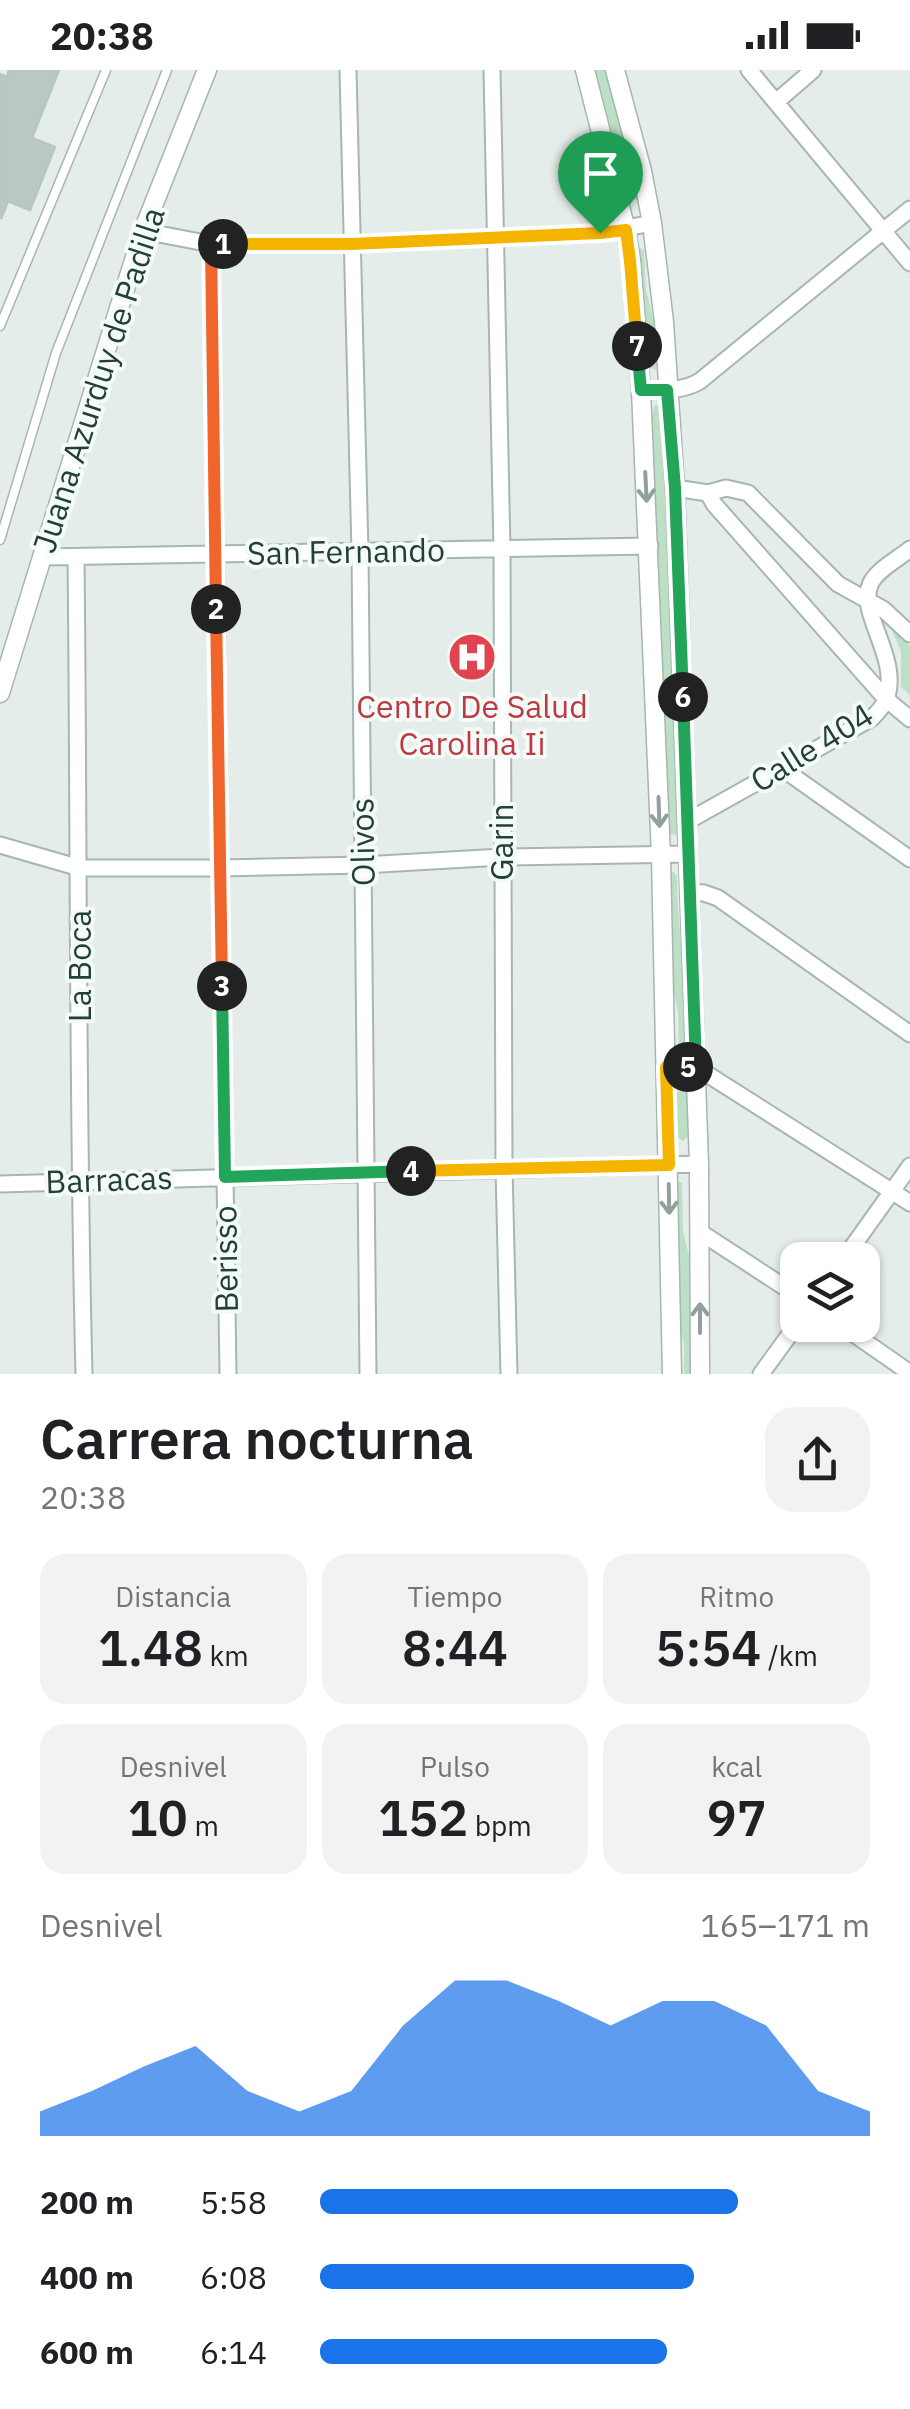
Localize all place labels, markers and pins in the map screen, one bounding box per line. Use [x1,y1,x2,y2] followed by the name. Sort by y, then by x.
[558,131,643,234] pin
[198,219,248,269] pin: 1
[612,321,662,371] pin: 7
[191,584,241,634] pin: 2
[446,631,498,683] hospital icon: Centro De Salud Carolina Ii
[658,672,708,722] pin: 6
[356,685,588,764] place label: Centro De Salud Carolina Ii
[197,961,247,1011] pin: 3
[663,1042,713,1092] pin: 5
[386,1146,436,1196] pin: 4

